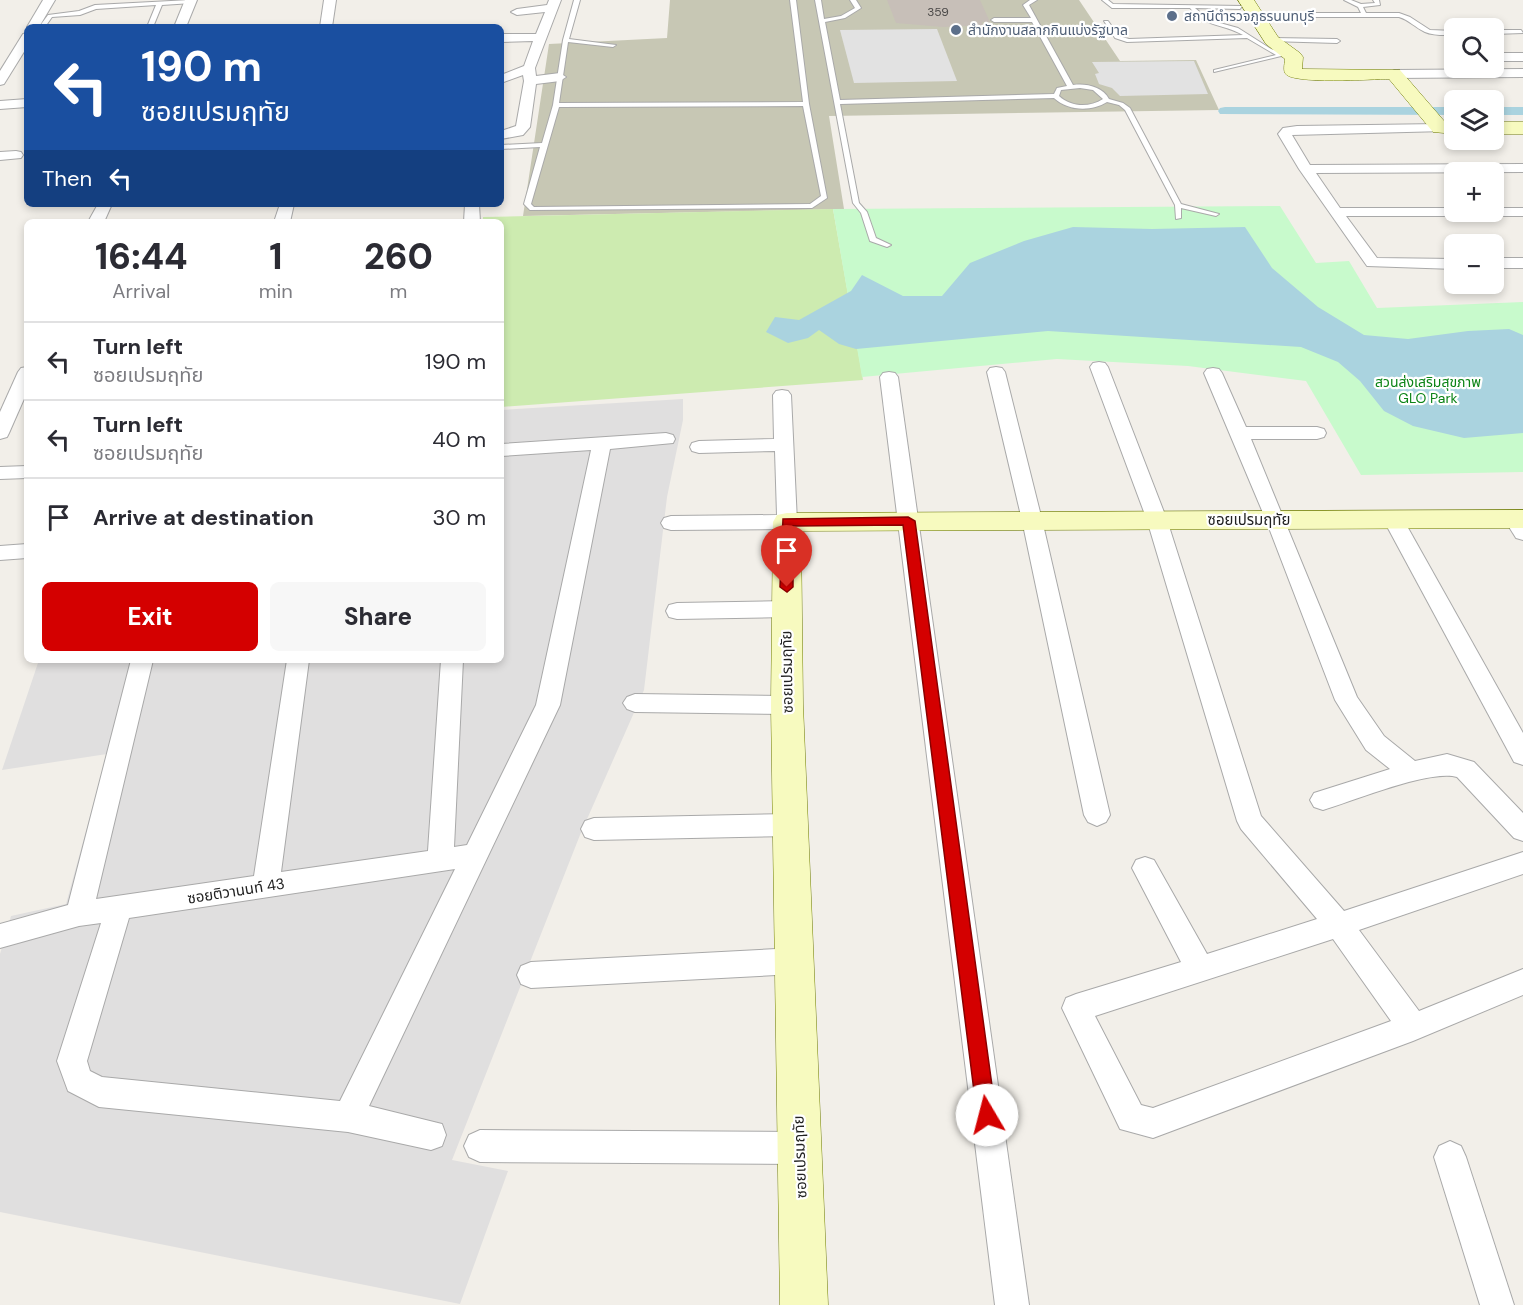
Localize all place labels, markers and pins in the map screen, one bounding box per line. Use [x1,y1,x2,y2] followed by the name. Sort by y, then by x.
[1184,7,1314,25] place label: สถานีตำรวจภูธรนนทบุรี
[1165,9,1179,23] marker: สถานีตำรวจภูธรนนทบุรี
[968,21,1128,39] place label: สำนักงานสลากกินแบ่งรัฐบาล
[949,23,963,37] marker: สำนักงานสลากกินแบ่งรัฐบาล
[761,525,812,587] pin

